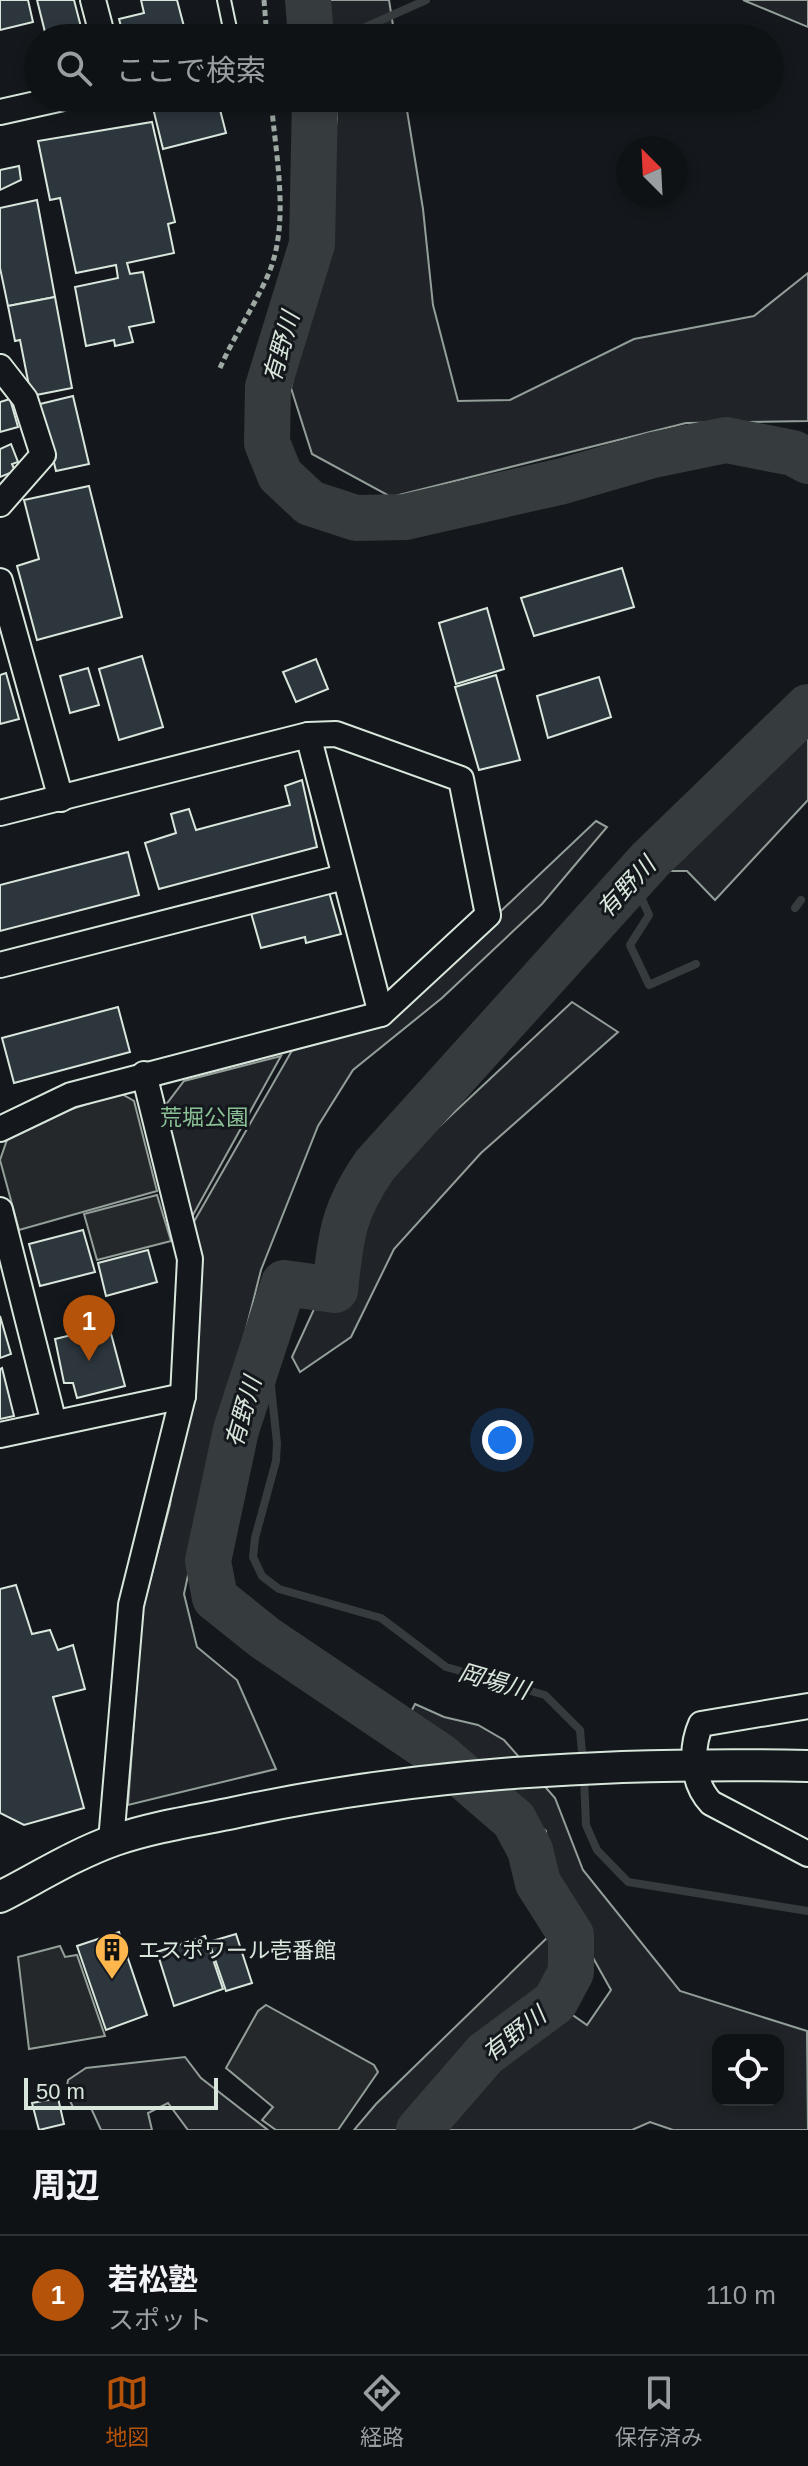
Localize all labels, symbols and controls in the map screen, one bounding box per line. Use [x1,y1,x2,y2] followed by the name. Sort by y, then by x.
[24,24,784,112] search box
[52,46,96,90] icon: search
[116,54,266,87] text: ここで検索
[616,136,688,208] north arrow
[258,306,305,385] water label: 有野川
[592,849,662,923] water label: 有野川
[160,1105,248,1130] park label: 荒堀公園
[63,1295,115,1361] pin: 1
[220,1371,267,1450] water label: 有野川
[482,1420,522,1460] your location
[456,1658,535,1705] water label: 岡場川
[93,1931,131,1981] building icon: エスポワール壱番館
[138,1938,336,1963] place label: エスポワール壱番館
[477,1999,553,2067] water label: 有野川
[712,2034,784,2106] map controls
[712,2034,784,2106] button: locate
[24,2074,218,2110] scale bar
[36,2079,85,2104] text: 50 m
[32,2166,100,2204] text: 周辺
[108,2263,198,2296] text: 若松塾
[51,2280,65,2310] text: 1
[706,2280,776,2310] text: 110 m
[108,2305,212,2335] text: スポット
[105,2371,149,2451] tab: 地図
[360,2371,404,2451] tab: 経路
[615,2371,703,2451] tab: 保存済み

